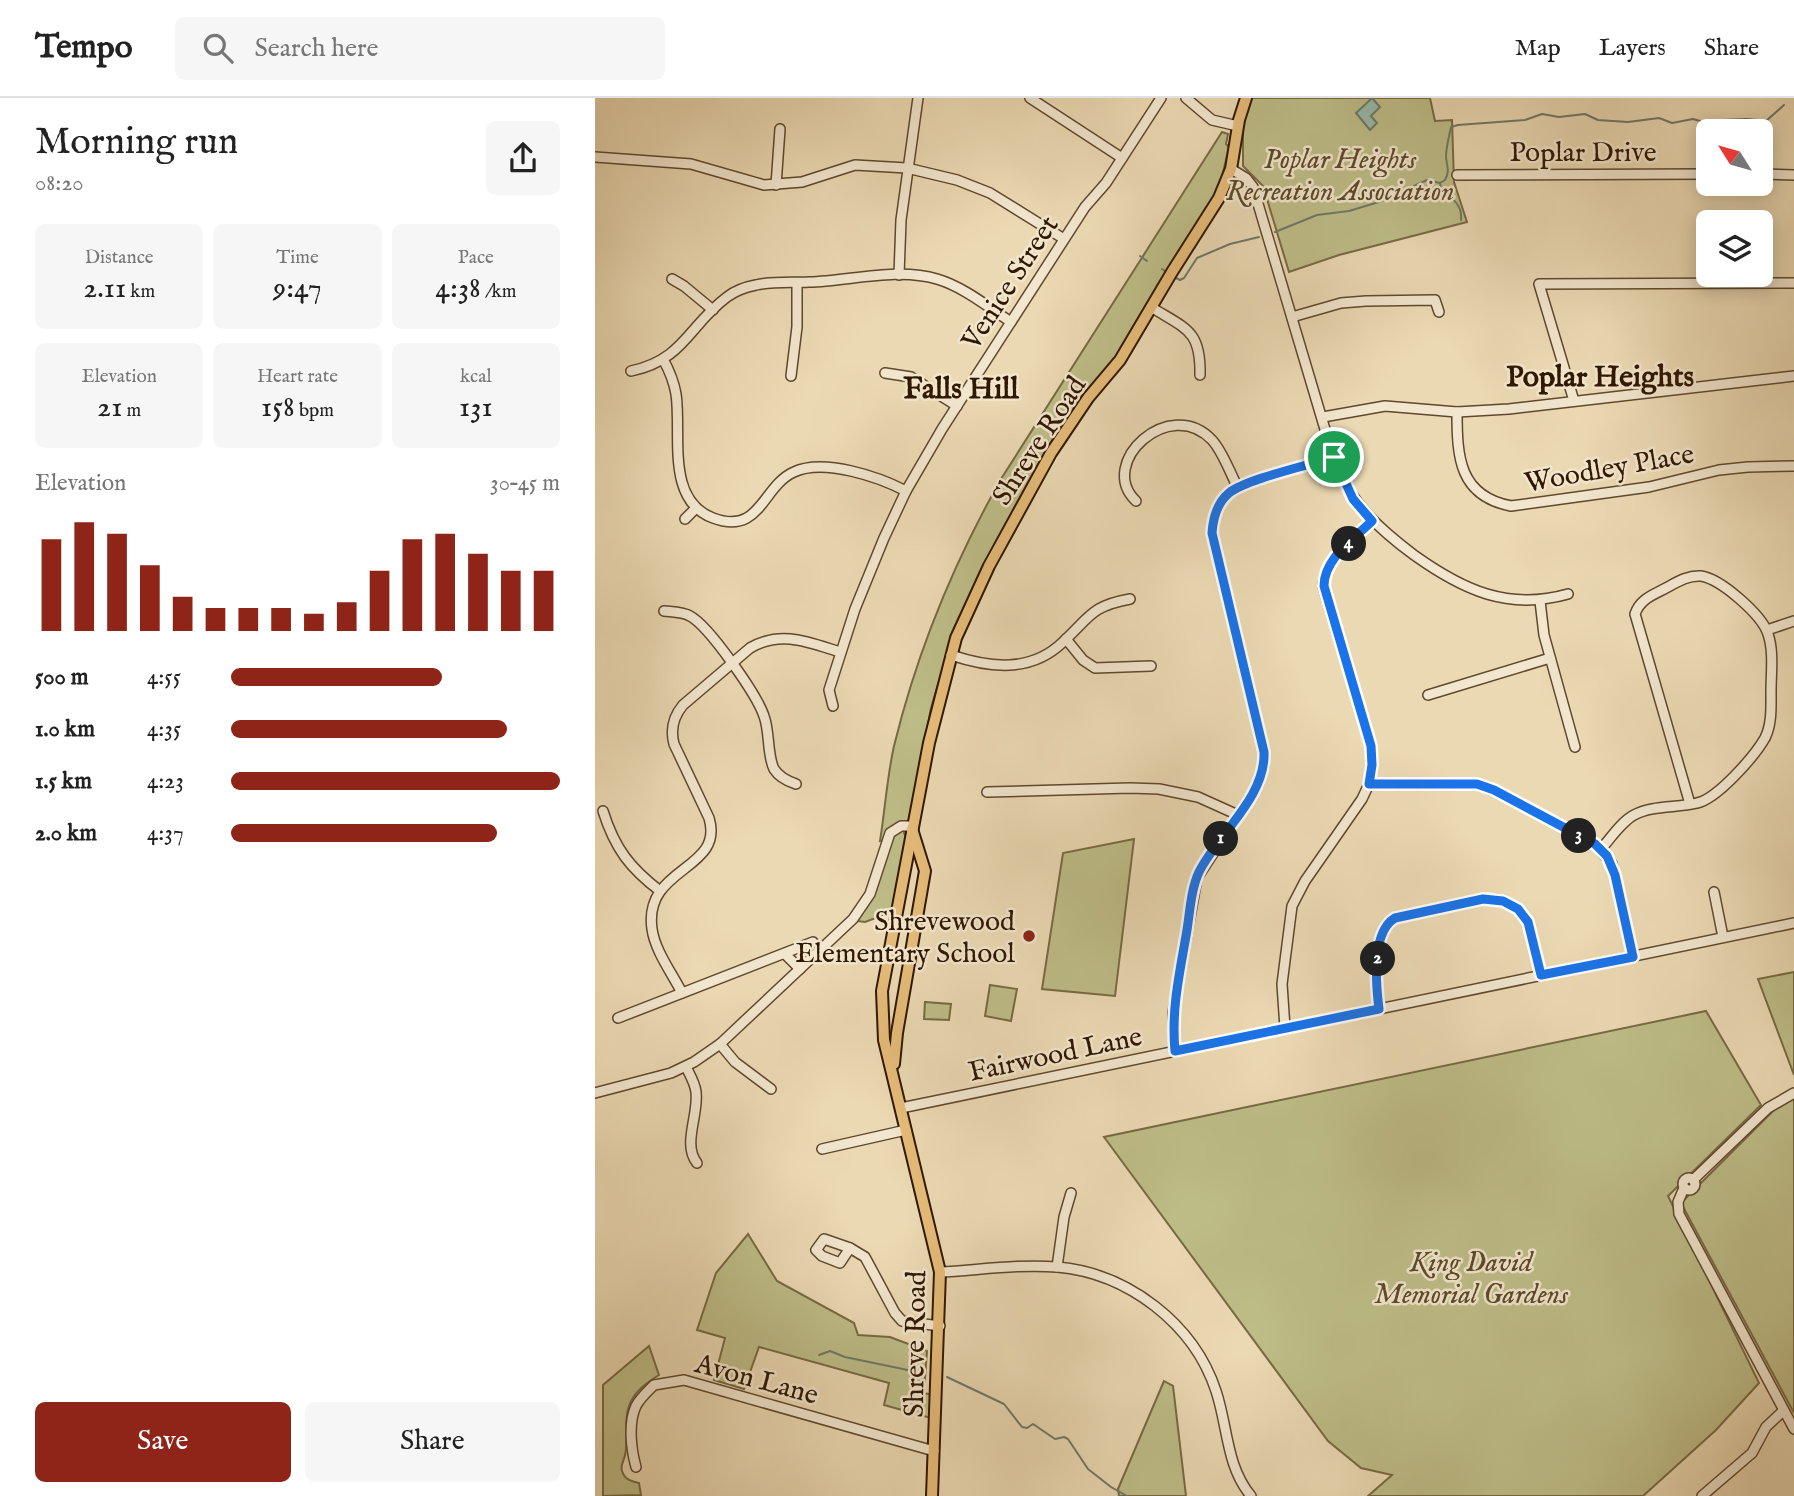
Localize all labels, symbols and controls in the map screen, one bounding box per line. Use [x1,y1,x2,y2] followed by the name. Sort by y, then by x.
[175,17,665,80] search box
[35,27,133,69] text: Tempo
[199,29,237,67] icon: search
[255,32,378,65] text: Search here
[1515,33,1561,64] text: Map
[1599,33,1666,64] text: Layers
[1704,33,1759,64] text: Share
[35,119,238,167] text: Morning run
[1696,119,1773,196] north arrow
[1696,119,1773,287] map controls
[486,121,560,195] button: share
[1509,136,1657,171] street label: Poplar Drive
[1226,143,1454,210] park label: Poplar Heights Recreation Association
[35,169,83,198] text: 08:20
[954,210,1068,358] street label: Venice Street
[1696,210,1773,287] button: layers
[85,246,154,270] text: Distance
[276,246,319,270] text: Time
[458,246,494,270] text: Pace
[83,270,126,308] text: 2.11
[273,270,322,308] text: 9:47
[435,270,481,308] text: 4:38
[126,280,155,304] text: km
[481,280,516,304] text: /km
[1506,359,1694,397] district label: Poplar Heights
[81,365,157,389] text: Elevation
[257,365,338,389] text: Heart rate
[460,365,492,389] text: kcal
[985,370,1095,513] street label: Shreve Road
[903,371,1019,409] district label: Falls Hill
[97,389,122,427] text: 21
[261,389,295,427] text: 158
[459,389,493,427] text: 131
[122,399,141,423] text: m
[295,399,334,423] text: bpm
[1304,427,1364,487] pin
[1522,437,1697,502] street label: Woodley Place
[1315,438,1353,476] icon: arrive
[35,469,126,498] text: Elevation
[490,469,560,498] text: 30–45 m
[1331,526,1367,562] pin: 4
[1344,531,1353,555] text: 4
[35,663,89,692] text: 500 m
[147,663,181,692] text: 4:55
[35,715,95,744] text: 1.0 km
[147,715,181,744] text: 4:35
[35,767,92,796] text: 1.5 km
[147,767,184,796] text: 4:23
[1562,818,1597,854] pin: 3
[35,819,97,848] text: 2.0 km
[147,819,184,848] text: 4:37
[1203,822,1239,856] pin: 1
[1575,823,1582,847] text: 3
[1217,826,1224,850] text: 1
[795,905,1015,972] place label: Shrevewood Elementary School
[1021,928,1037,944] marker: Shrevewood Elementary School
[1361,942,1395,976] pin: 2
[1373,946,1382,970] text: 2
[966,1020,1146,1091] street label: Fairwood Lane
[1374,1246,1569,1313] park label: King David Memorial Gardens
[898,1270,935,1418] street label: Shreve Road
[690,1347,822,1414] street label: Avon Lane
[35,1402,291,1482] button: Save
[305,1402,560,1482] button: Share

